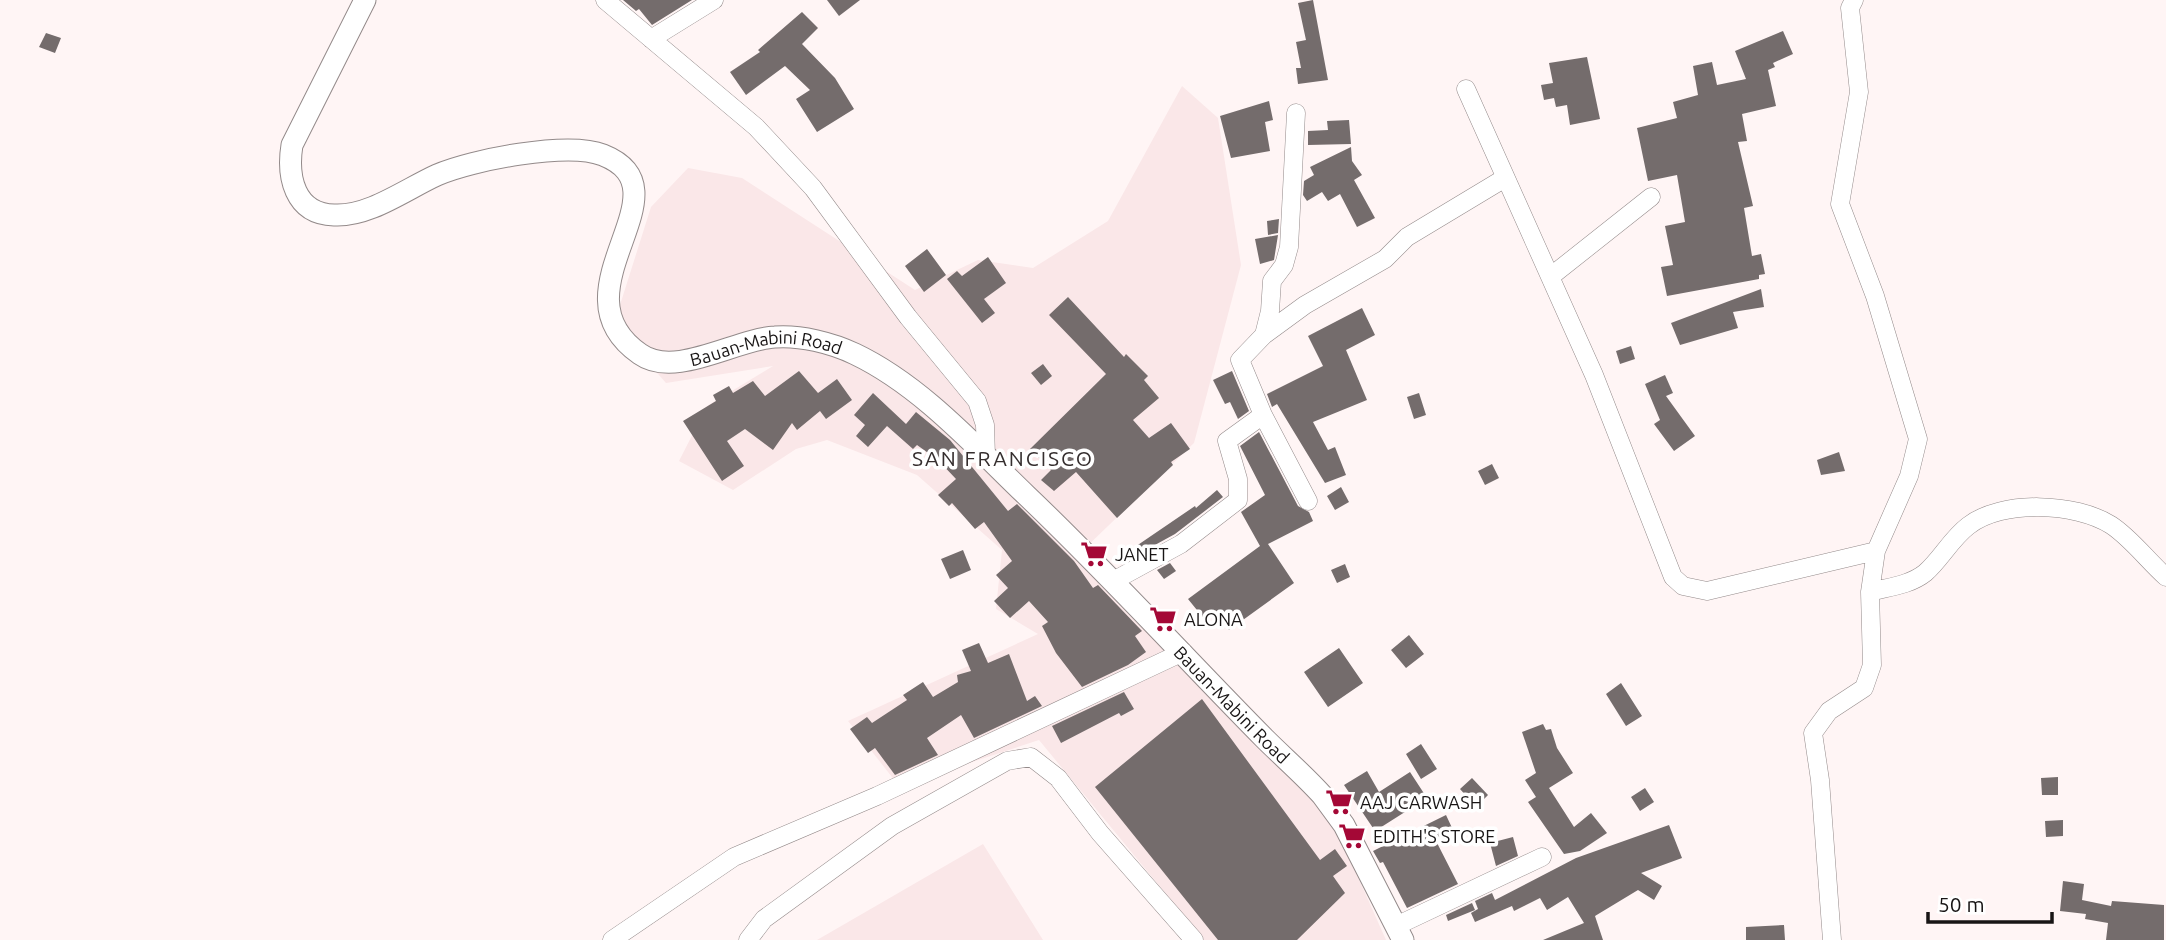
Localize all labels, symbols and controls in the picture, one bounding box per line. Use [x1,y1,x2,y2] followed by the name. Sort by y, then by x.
[688,327,845,369] street label: Bauan-Mabini Road
[912,446,1094,470] district label: SAN FRANCISCO
[1079,539,1109,569] supermarket icon: JANET
[1115,544,1168,564] place label: JANET
[1148,604,1178,634] supermarket icon: ALONA
[1184,609,1243,629] place label: ALONA
[1170,642,1294,767] street label: Bauan-Mabini Road
[1324,787,1354,817] supermarket icon: AAJ CARWASH
[1360,792,1482,812] place label: AAJ CARWASH
[1337,821,1367,851] supermarket icon: EDITH'S STORE
[1373,826,1495,846] place label: EDITH'S STORE
[1928,880,2052,924] scale bar
[1938,892,1985,916] text: 50 m

